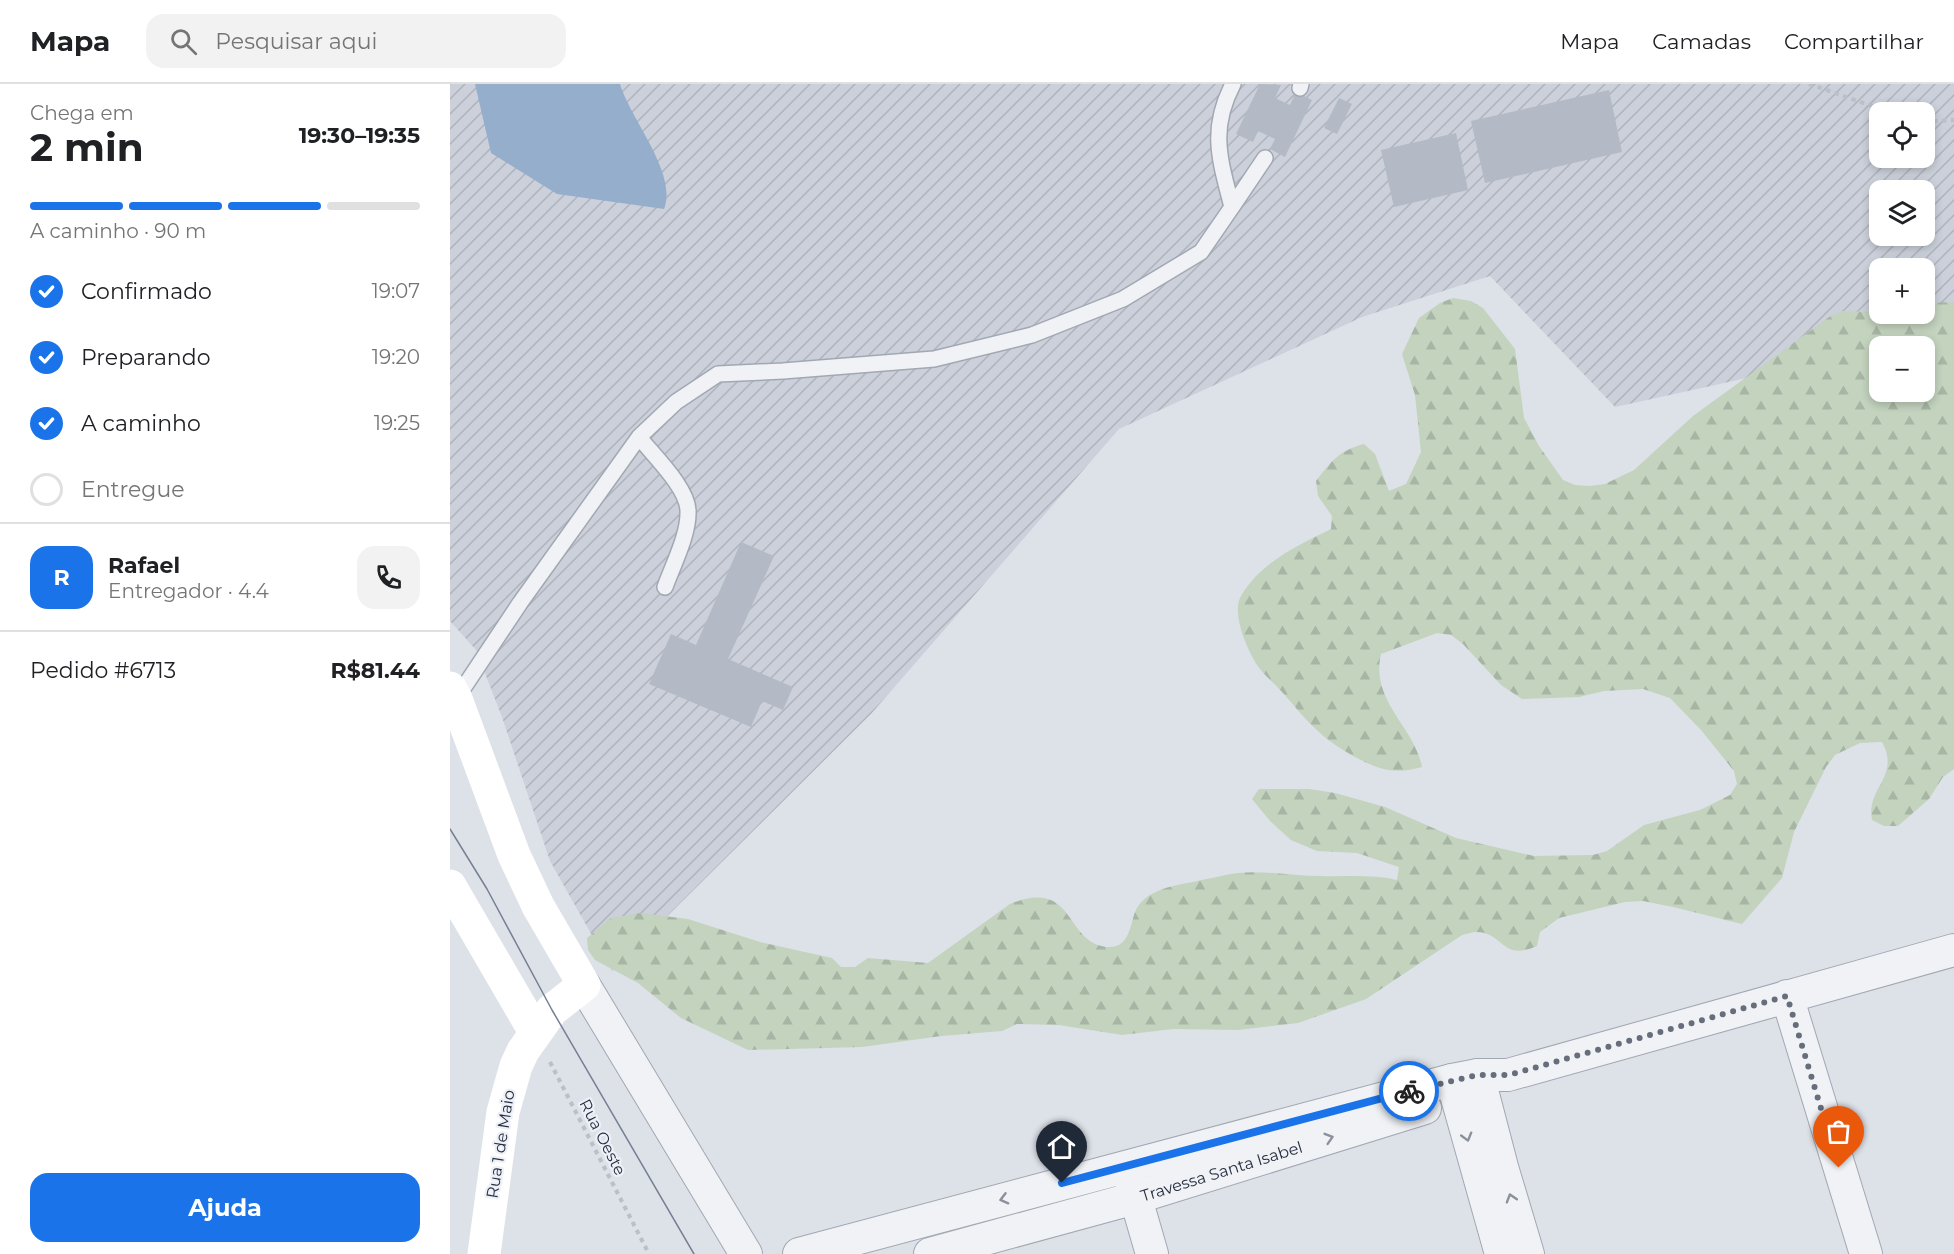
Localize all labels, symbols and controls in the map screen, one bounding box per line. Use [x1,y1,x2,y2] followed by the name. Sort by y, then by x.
[146,14,566,68] search box
[30,24,110,58] text: Mapa
[167,25,200,58] icon: search
[215,28,377,55] text: Pesquisar aqui
[1560,29,1619,54] text: Mapa
[1652,29,1751,54] text: Camadas
[1784,29,1924,54] text: Compartilhar
[30,101,134,125] text: Chega em
[1869,102,1935,402] map controls
[1869,102,1935,168] button: locate
[299,122,420,149] text: 19:30–19:35
[30,123,144,171] text: 2 min
[1869,180,1935,246] button: layers
[30,219,206,243] text: A caminho · 90 m
[1869,258,1935,324] button: +
[30,275,63,308] icon: check
[81,278,212,305] text: Confirmado
[371,279,420,303] text: 19:07
[1869,336,1935,402] button: −
[30,341,63,374] icon: check
[81,344,210,371] text: Preparando
[372,345,420,369] text: 19:20
[30,407,63,440] icon: check
[81,410,201,437] text: A caminho
[374,411,420,435] text: 19:25
[81,476,185,503] text: Entregue
[357,546,420,609] button: phone
[108,552,180,579] text: Rafael
[53,564,70,591] text: R
[108,579,269,603] text: Entregador · 4.4
[30,657,176,684] text: Pedido #6713
[331,657,420,684] text: R$81.44
[1379,1061,1439,1121] courier
[1393,1075,1426,1108] icon: bike
[483,1088,518,1200] street label: Rua 1 de Maio
[575,1096,630,1178] street label: Rua Oeste
[1813,1106,1864,1168] pin
[1822,1115,1855,1148] icon: bag
[1036,1121,1087,1183] pin
[1045,1130,1078,1163] icon: home
[1460,1131,1472,1142] one-way arrow
[1323,1133,1334,1145] one-way arrow
[1138,1138,1305,1206] street label: Travessa Santa Isabel
[30,1173,420,1242] button: Ajuda
[999,1192,1010,1204] one-way arrow
[1506,1193,1518,1204] one-way arrow

